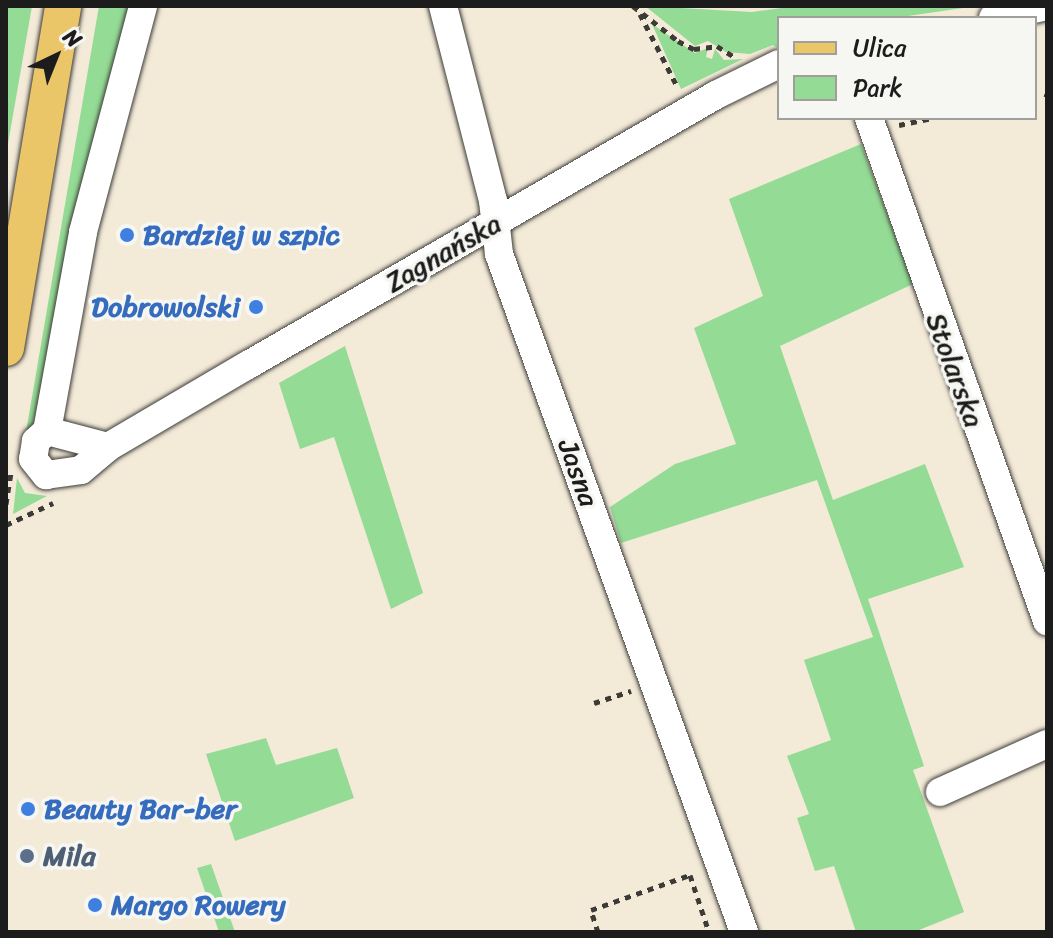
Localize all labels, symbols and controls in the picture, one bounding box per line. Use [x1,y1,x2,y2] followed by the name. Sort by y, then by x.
[16,16,96,96] north arrow
[777,16,1037,120] legend
[54,19,92,58] text: N
[853,27,906,69] text: Ulica
[853,67,902,109] text: Park
[379,206,507,300] street label: Zagnańska
[143,218,341,252] place label: Bardziej w szpic
[118,226,136,244] marker: Bardziej w szpic
[91,290,240,324] place label: Dobrowolski
[247,298,265,316] marker: Dobrowolski
[919,308,991,432] street label: Stolarska
[550,435,606,511] street label: Jasna
[44,792,236,826] place label: Beauty Bar-ber
[19,800,37,818] marker: Beauty Bar-ber
[43,839,96,873] place label: Mila
[18,847,36,865] marker: Mila
[111,888,286,922] place label: Margo Rowery
[86,896,104,914] marker: Margo Rowery

